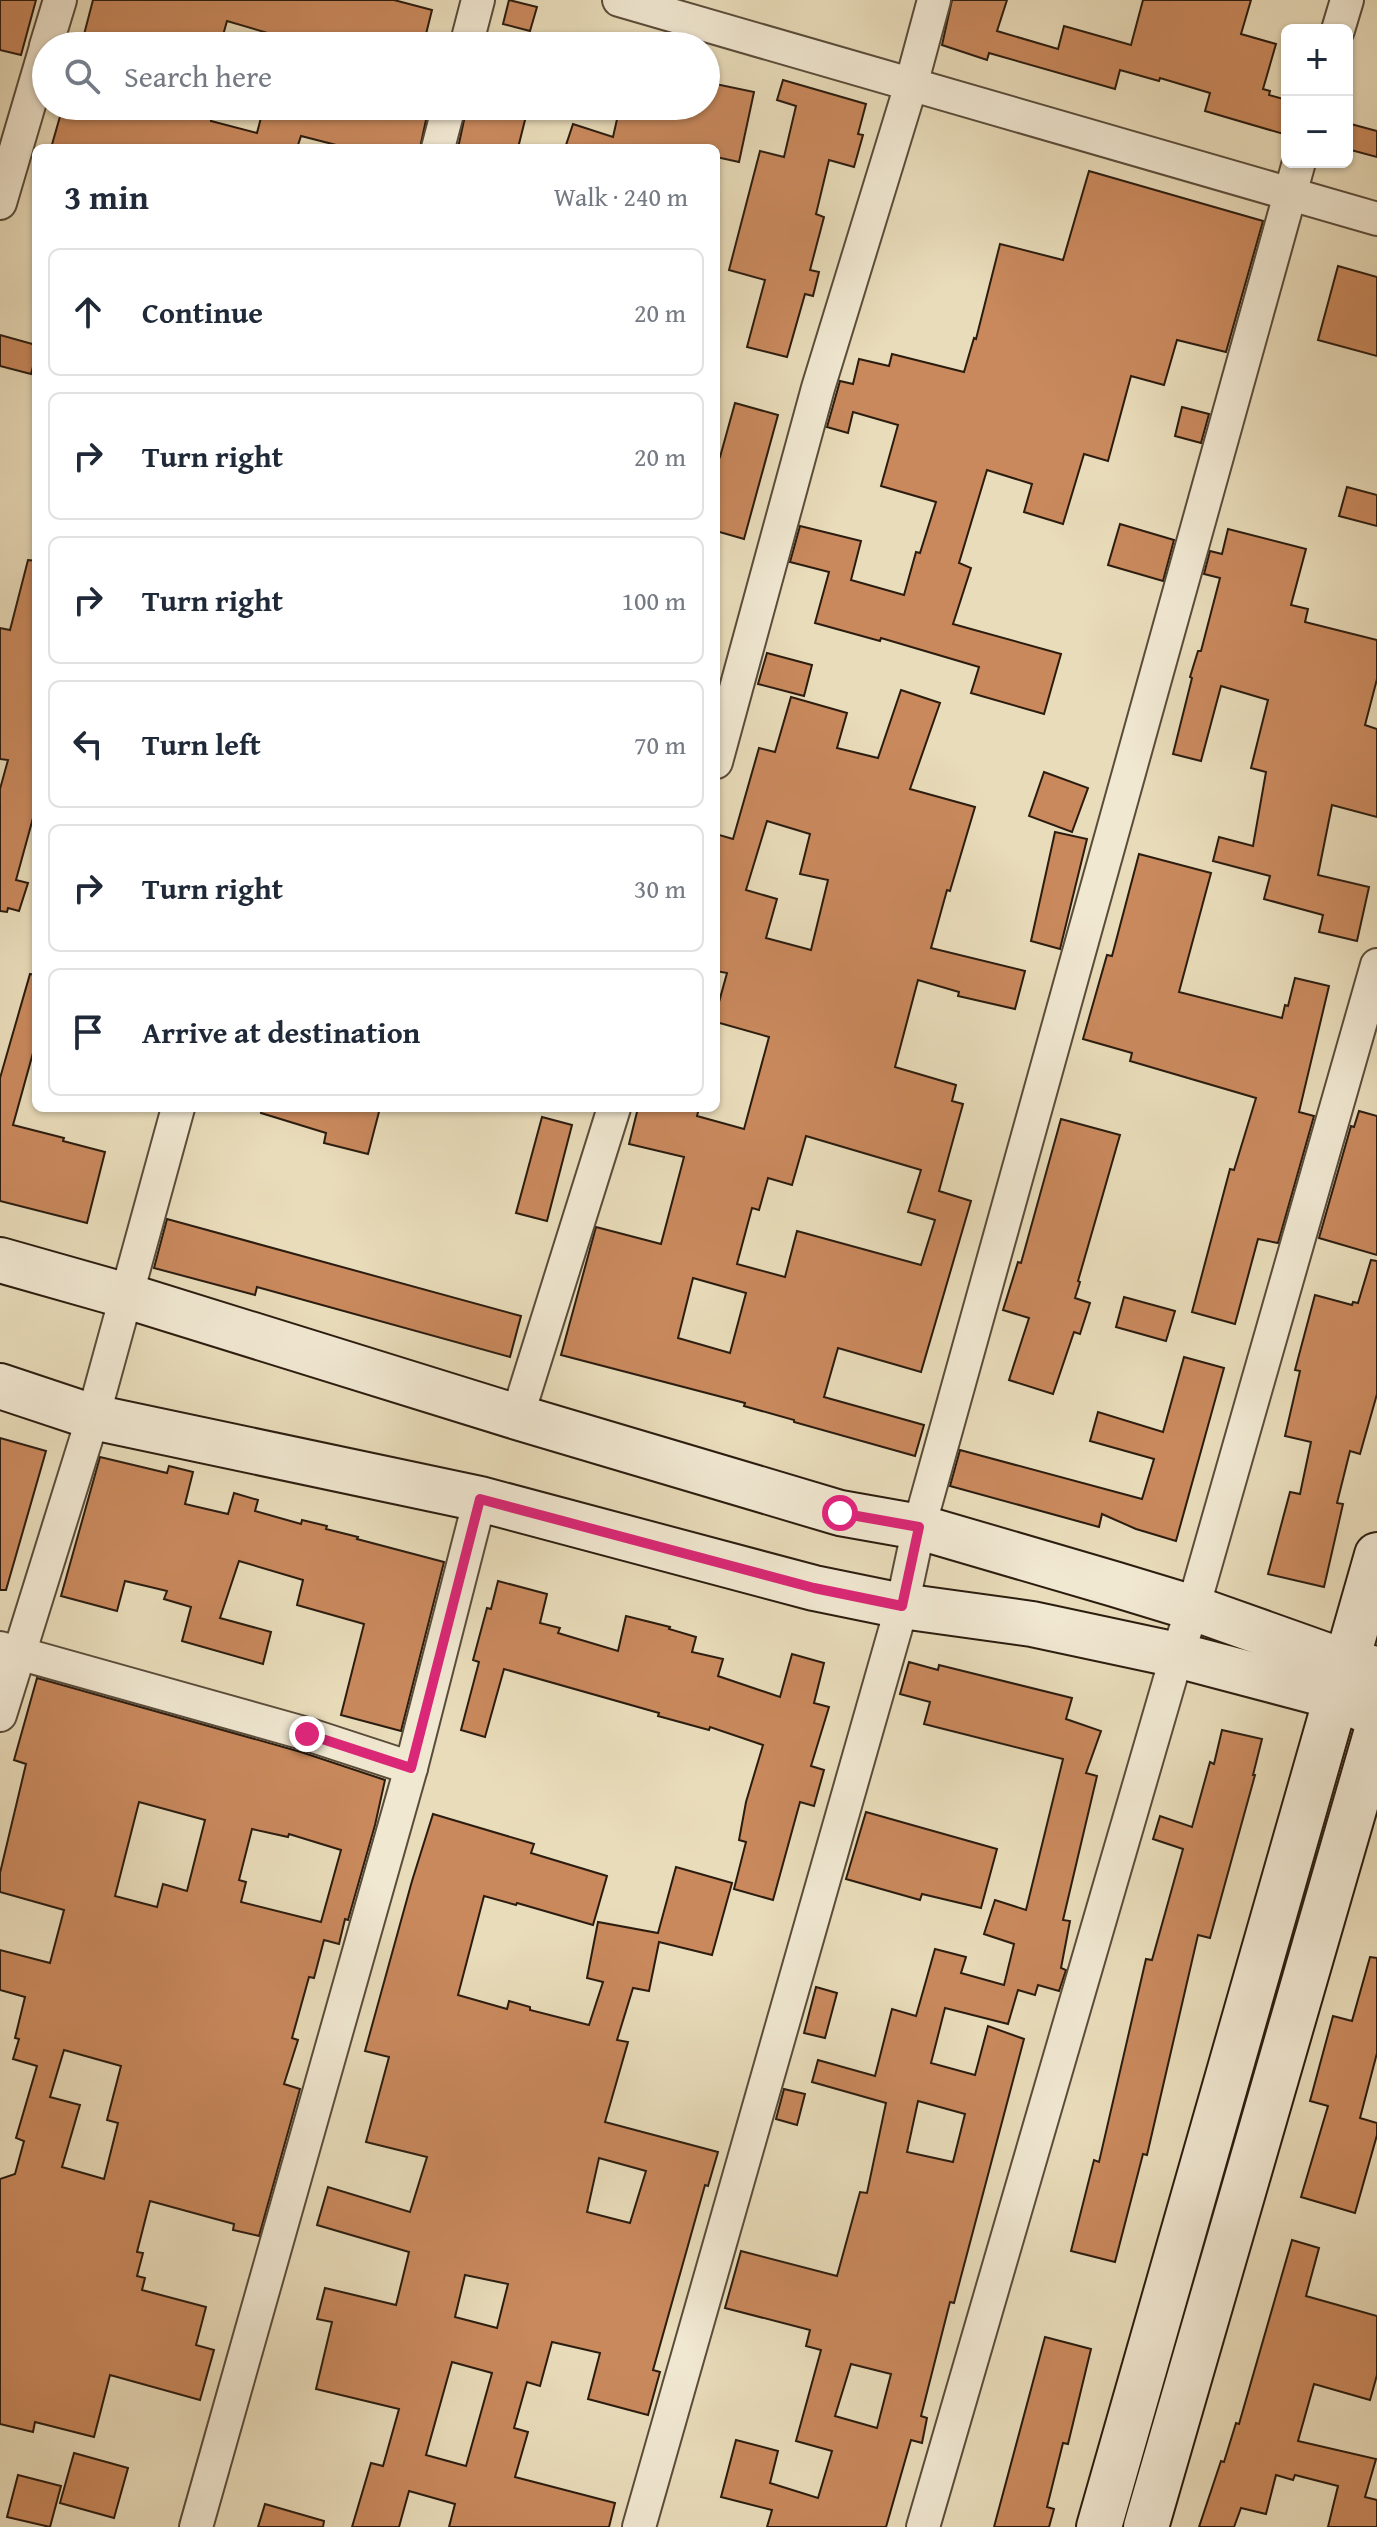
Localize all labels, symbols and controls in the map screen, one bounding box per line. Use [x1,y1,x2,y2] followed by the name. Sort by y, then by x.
[1281,24,1353,168] map controls
[1281,24,1353,96] button: +
[32,32,720,120] search box
[60,54,104,98] icon: search
[124,54,272,98] text: Search here
[1281,96,1353,168] button: −
[64,172,149,221] text: 3 min
[554,177,688,216] text: Walk · 240 m
[66,290,110,334] icon: ahead
[142,290,263,334] text: Continue
[634,293,686,332] text: 20 m
[66,434,110,478] icon: right
[142,434,283,478] text: Turn right
[634,437,686,476] text: 20 m
[66,578,110,622] icon: right
[142,578,283,622] text: Turn right
[621,581,686,620] text: 100 m
[66,722,110,766] icon: left
[142,722,261,766] text: Turn left
[634,725,686,764] text: 70 m
[66,866,110,910] icon: right
[142,866,283,910] text: Turn right
[634,869,686,908] text: 30 m
[66,1010,110,1054] icon: arrive
[142,1010,420,1054] text: Arrive at destination
[822,1495,858,1531] route start
[289,1716,325,1752] route end

